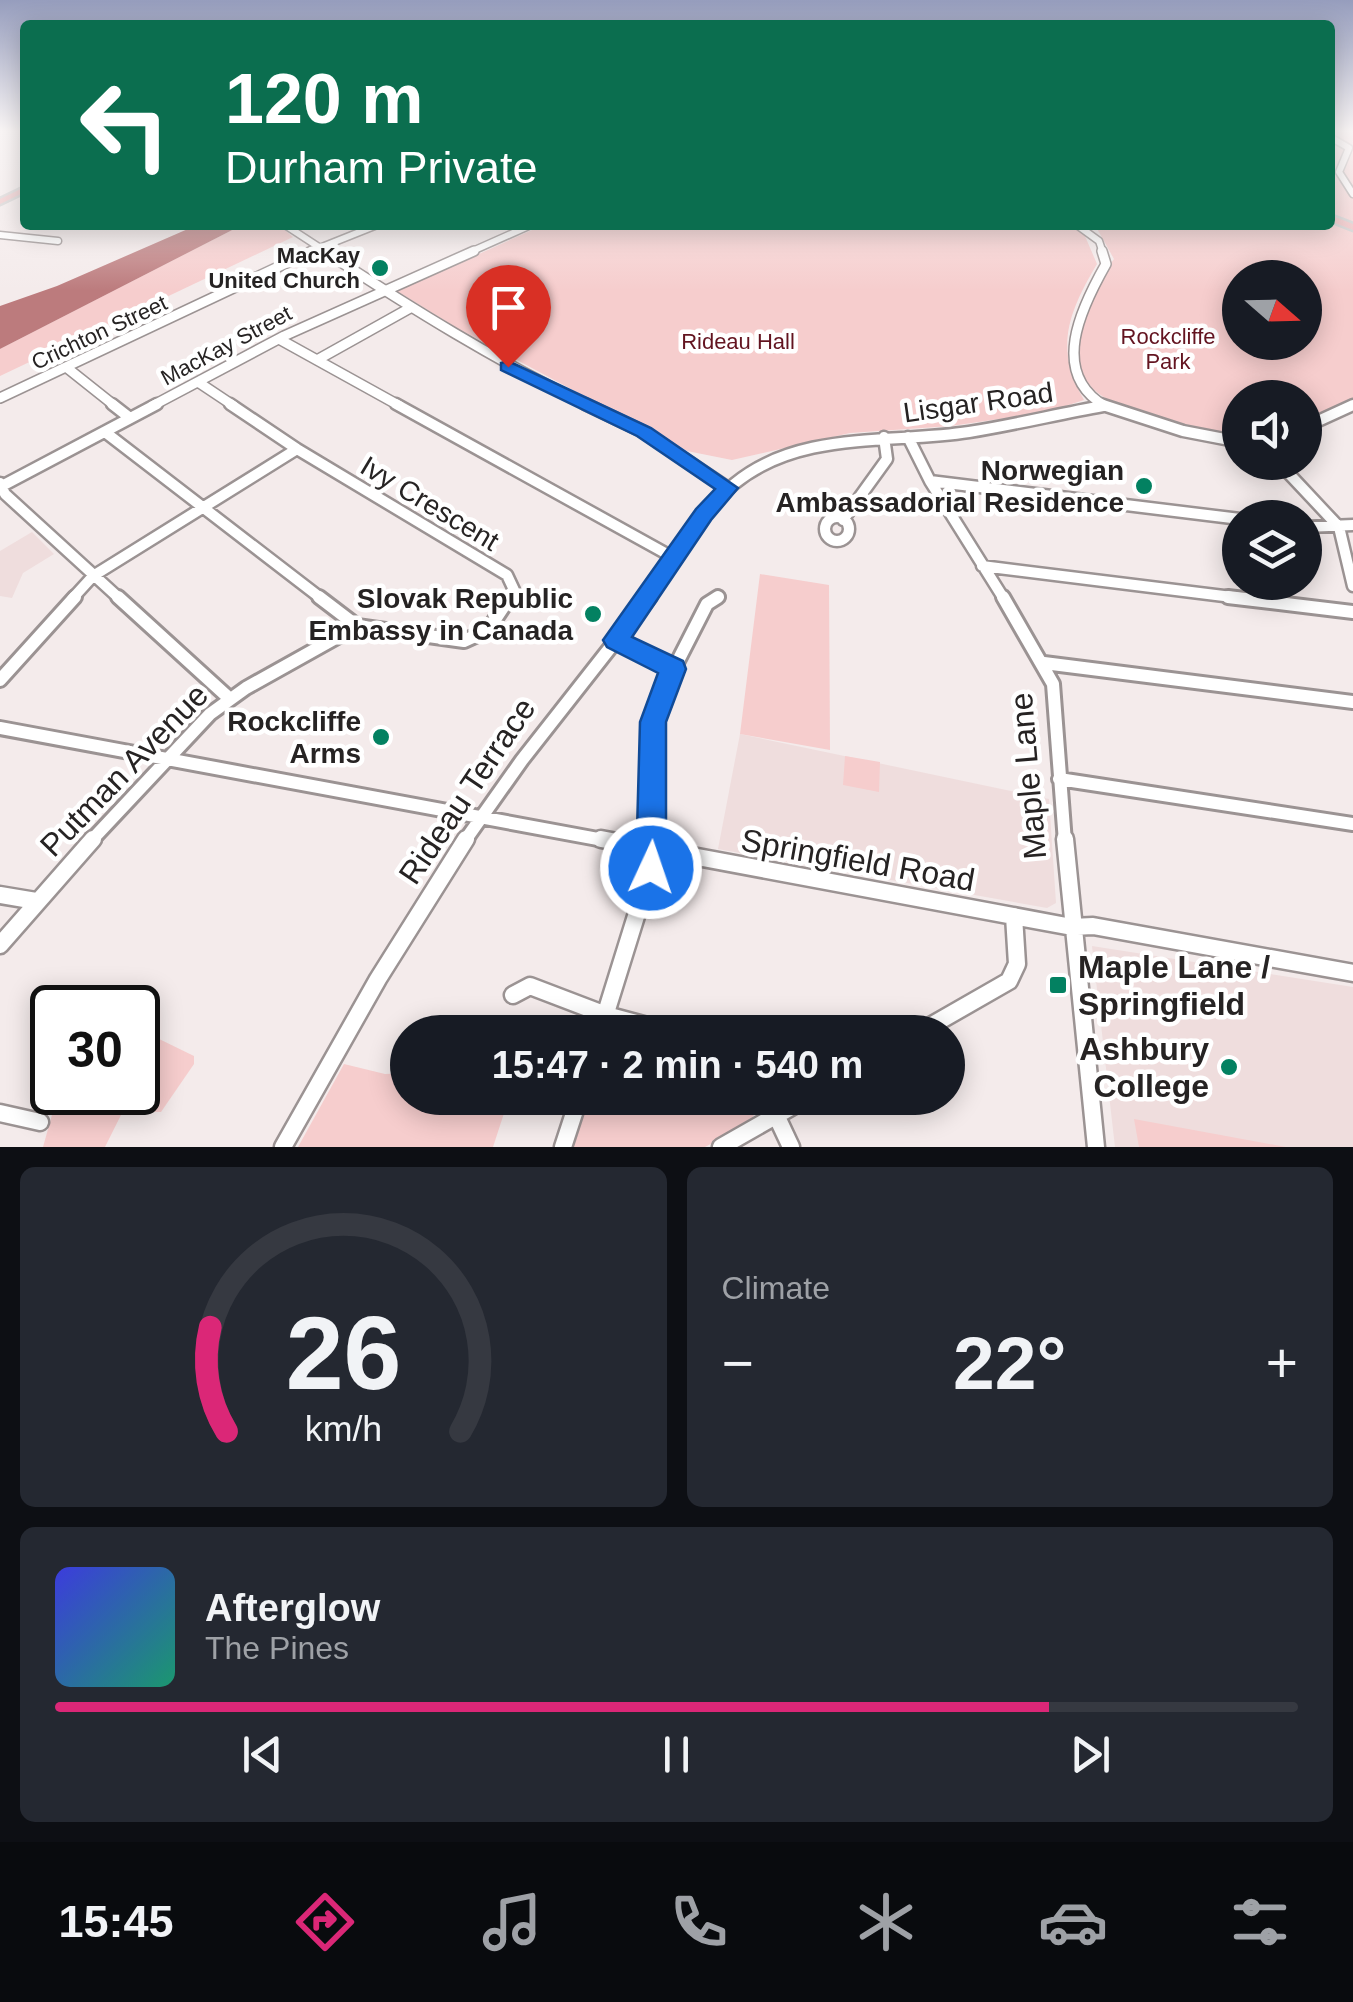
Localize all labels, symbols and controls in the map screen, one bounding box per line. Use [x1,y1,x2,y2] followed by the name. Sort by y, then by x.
[60,60,190,190] icon: left
[225,60,423,138] text: 120 m
[225,142,538,193] text: Durham Private
[208,243,361,293] place label: MacKay United Church
[369,257,391,279] marker: MacKay United Church
[1222,260,1322,360] north arrow
[1222,260,1322,600] map controls
[466,265,551,368] pin
[481,280,536,335] icon: arrive
[27,290,171,375] street label: Crichton Street
[157,301,296,390] street label: MacKay Street
[1121,324,1215,374] park label: Rockcliffe Park
[681,329,795,354] park label: Rideau Hall
[901,377,1055,428] street label: Lisgar Road
[1222,380,1322,480] button: sound
[355,450,505,557] street label: Ivy Crescent
[775,455,1124,518] place label: Norwegian Ambassadorial Residence
[1133,475,1155,497] marker: Norwegian Ambassadorial Residence
[1222,500,1322,600] button: layers
[308,583,573,646] place label: Slovak Republic Embassy in Canada
[582,603,604,625] marker: Slovak Republic Embassy in Canada
[33,676,215,864] street label: Putman Avenue
[392,691,542,891] street label: Rideau Terrace
[1003,691,1053,861] street label: Maple Lane
[227,706,361,769] place label: Rockcliffe Arms
[370,726,392,748] marker: Rockcliffe Arms
[599,816,703,920] position arrow
[738,822,978,898] street label: Springfield Road
[1078,949,1270,1022] place label: Maple Lane / Springfield
[1047,974,1069,996] marker: Maple Lane / Springfield
[30,985,160,1115] speed limit sign: 30
[1079,1031,1209,1104] place label: Ashbury College
[492,1044,863,1086] text: 15:47 · 2 min · 540 m
[1218,1056,1240,1078] marker: Ashbury College
[722,1270,830,1306] text: Climate
[285,1295,401,1411] text: 26
[953,1321,1066,1405] text: 22°
[722,1332,754,1394] text: −
[1266,1332,1298,1394] text: +
[305,1409,382,1449] text: km/h
[205,1587,380,1629] text: Afterglow
[205,1630,349,1666] text: The Pines
[235,1727,290,1782] icon: previous
[649,1727,704,1782] icon: pause
[1063,1727,1118,1782] icon: next
[290,1887,360,1957] icon: directions
[477,1887,547,1957] icon: music
[664,1887,734,1957] icon: phone
[851,1887,921,1957] icon: climate
[1038,1887,1108,1957] icon: car
[1225,1887,1295,1957] icon: filters
[58,1896,174,1947] text: 15:45

